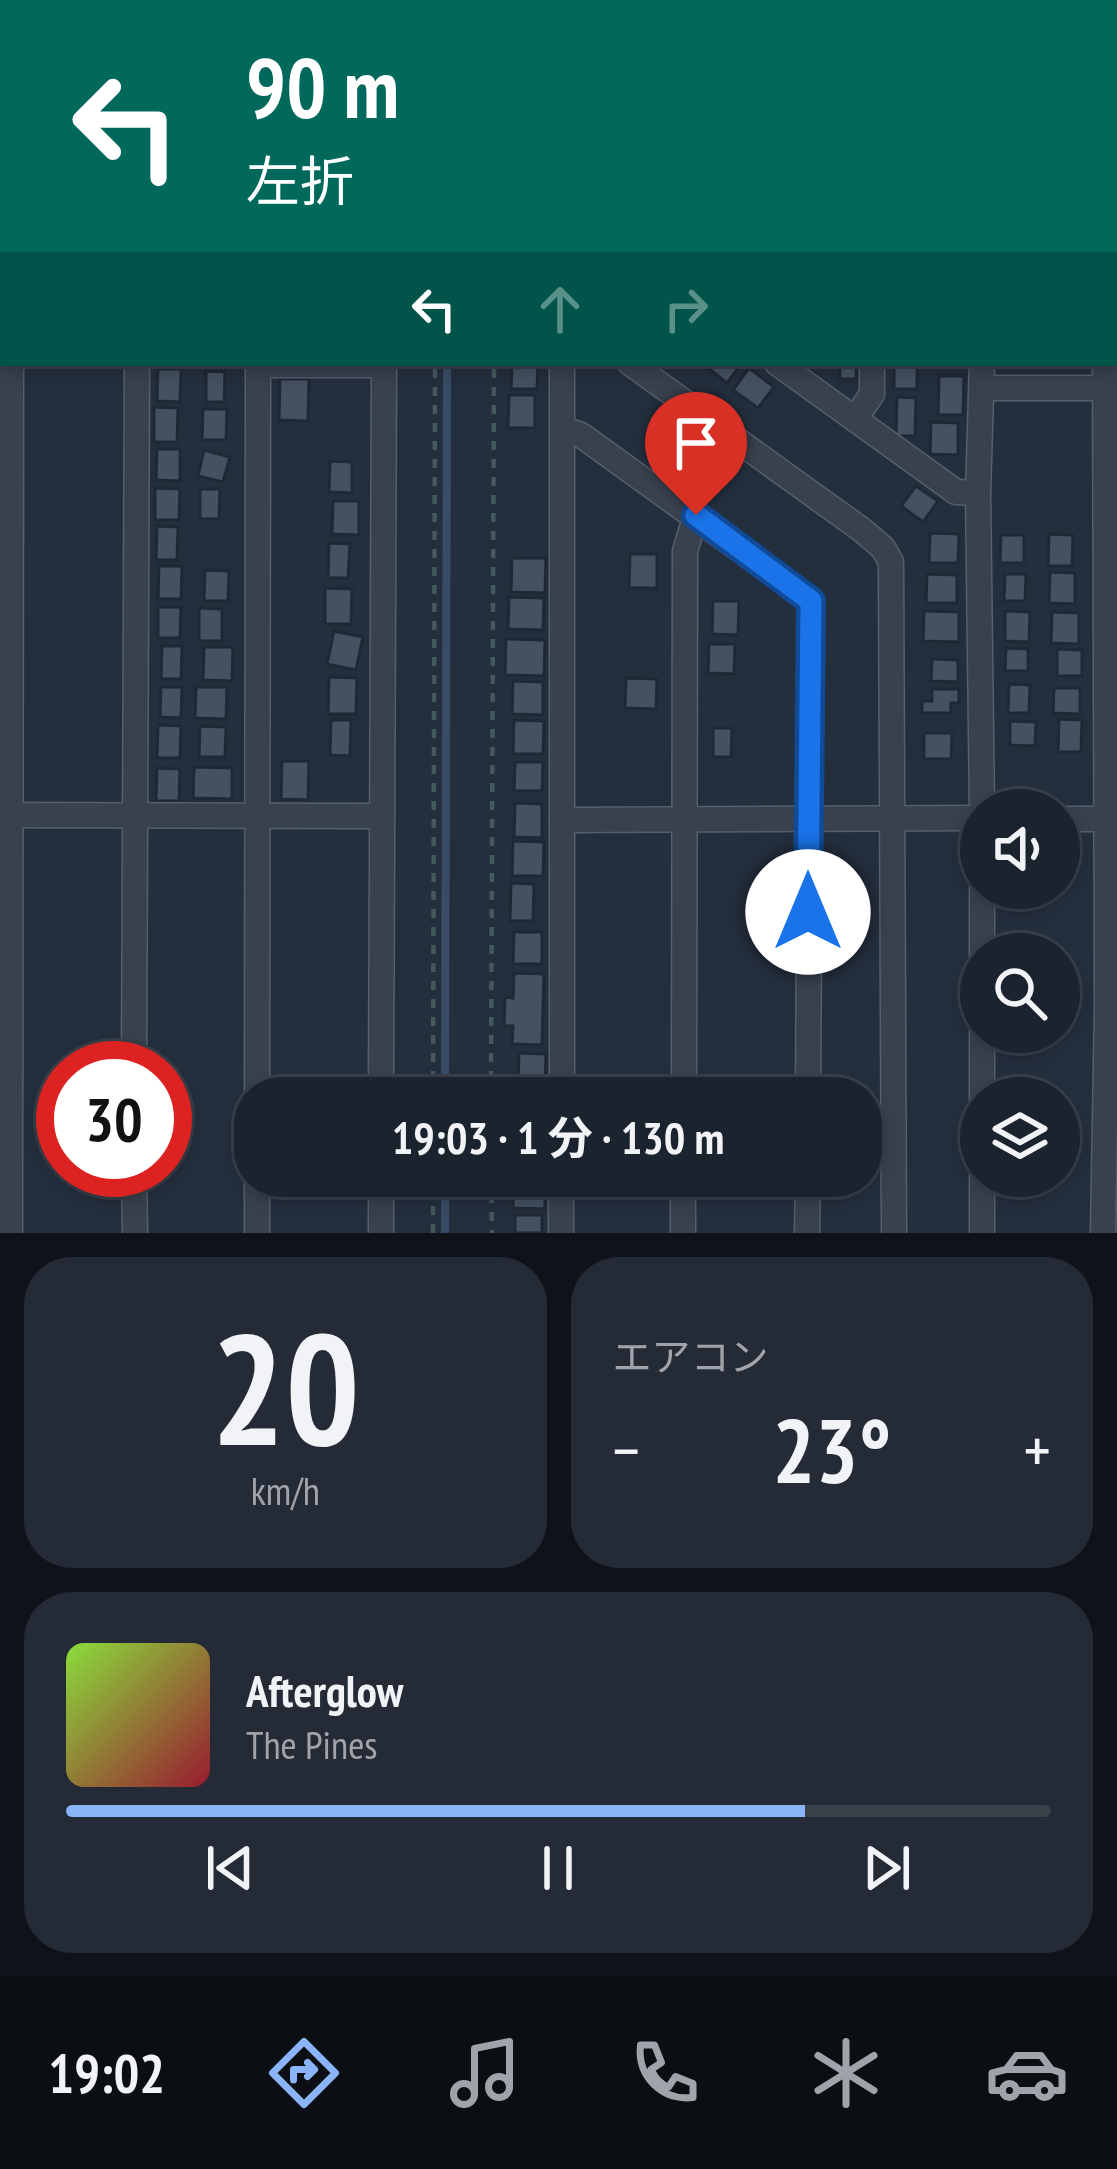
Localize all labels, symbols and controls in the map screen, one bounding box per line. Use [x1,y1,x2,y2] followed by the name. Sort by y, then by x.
[246,32,399,141] text: 90 m
[48,48,204,204] icon: left
[246,146,354,216] text: 左折
[401,276,467,342] icon: left
[527,276,593,342] icon: ahead
[653,276,719,342] icon: right
[645,392,747,515] pin
[663,410,729,476] icon: arrive
[960,789,1080,1197] map controls
[960,789,1080,909] button: sound
[745,849,871,975] position arrow
[960,933,1080,1053] button: search
[36,1041,192,1197] speed limit sign: 30
[960,1077,1080,1197] button: layers
[392,1108,724,1166] text: 19:03 · 1 分 · 130 m
[211,1286,360,1488] text: 20
[613,1331,769,1382] text: エアコン
[772,1391,891,1508] text: 23°
[613,1407,640,1492] text: −
[1024,1407,1051,1492] text: +
[251,1465,320,1516] text: km/h
[246,1661,403,1719] text: Afterglow
[246,1719,377,1770] text: The Pines
[197,1835,263,1901] icon: previous
[525,1835,591,1901] icon: pause
[854,1835,920,1901] icon: next
[262,2031,346,2115] icon: directions
[443,2031,527,2115] icon: music
[623,2031,707,2115] icon: phone
[804,2031,888,2115] icon: climate
[985,2031,1069,2115] icon: car
[48,2038,165,2108] text: 19:02

